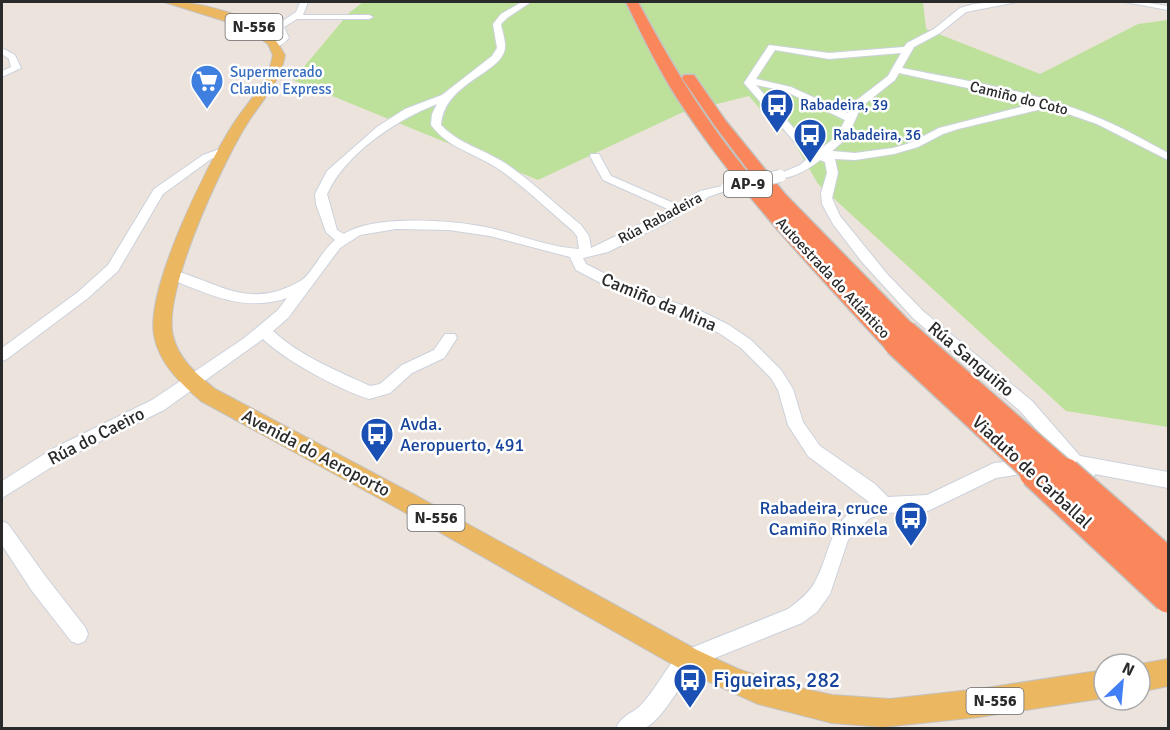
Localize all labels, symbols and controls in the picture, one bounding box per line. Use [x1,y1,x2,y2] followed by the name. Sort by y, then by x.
[226,14,282,40] road number: N-556
[189,63,225,110] supermarket icon: Supermercado Claudio Express
[230,63,332,98] place label: Supermercado Claudio Express
[968,77,1070,119] street label: Camiño do Coto
[759,87,795,134] bus stop icon: Rabadeira, 39
[800,96,888,114] place label: Rabadeira, 39
[792,117,828,164] bus stop icon: Rabadeira, 36
[833,126,921,144] place label: Rabadeira, 36
[724,171,772,197] road number: AP-9
[615,188,705,248] street label: Rúa Rabadeira
[772,214,894,342] street label: Autoestrada do Atlántico
[598,268,720,336] street label: Camiño da Mina
[923,317,1019,401] street label: Rúa Sanguiño
[44,402,148,470] street label: Rúa do Caeiro
[238,405,394,501] street label: Avenida do Aeroporto
[968,411,1096,533] street label: Viaduto de Carballal
[400,413,524,456] place label: Avda. Aeropuerto, 491
[359,416,395,463] bus stop icon: Avda. Aeropuerto, 491
[759,497,888,540] place label: Rabadeira, cruce Camiño Rinxela
[893,500,929,547] bus stop icon: Rabadeira, cruce Camiño Rinxela
[408,505,464,531] road number: N-556
[1092,652,1152,712] north arrow
[1119,658,1138,681] text: N
[672,662,708,709] bus stop icon: Figueiras, 282
[713,667,840,693] place label: Figueiras, 282
[966,688,1024,714] road number: N-556

